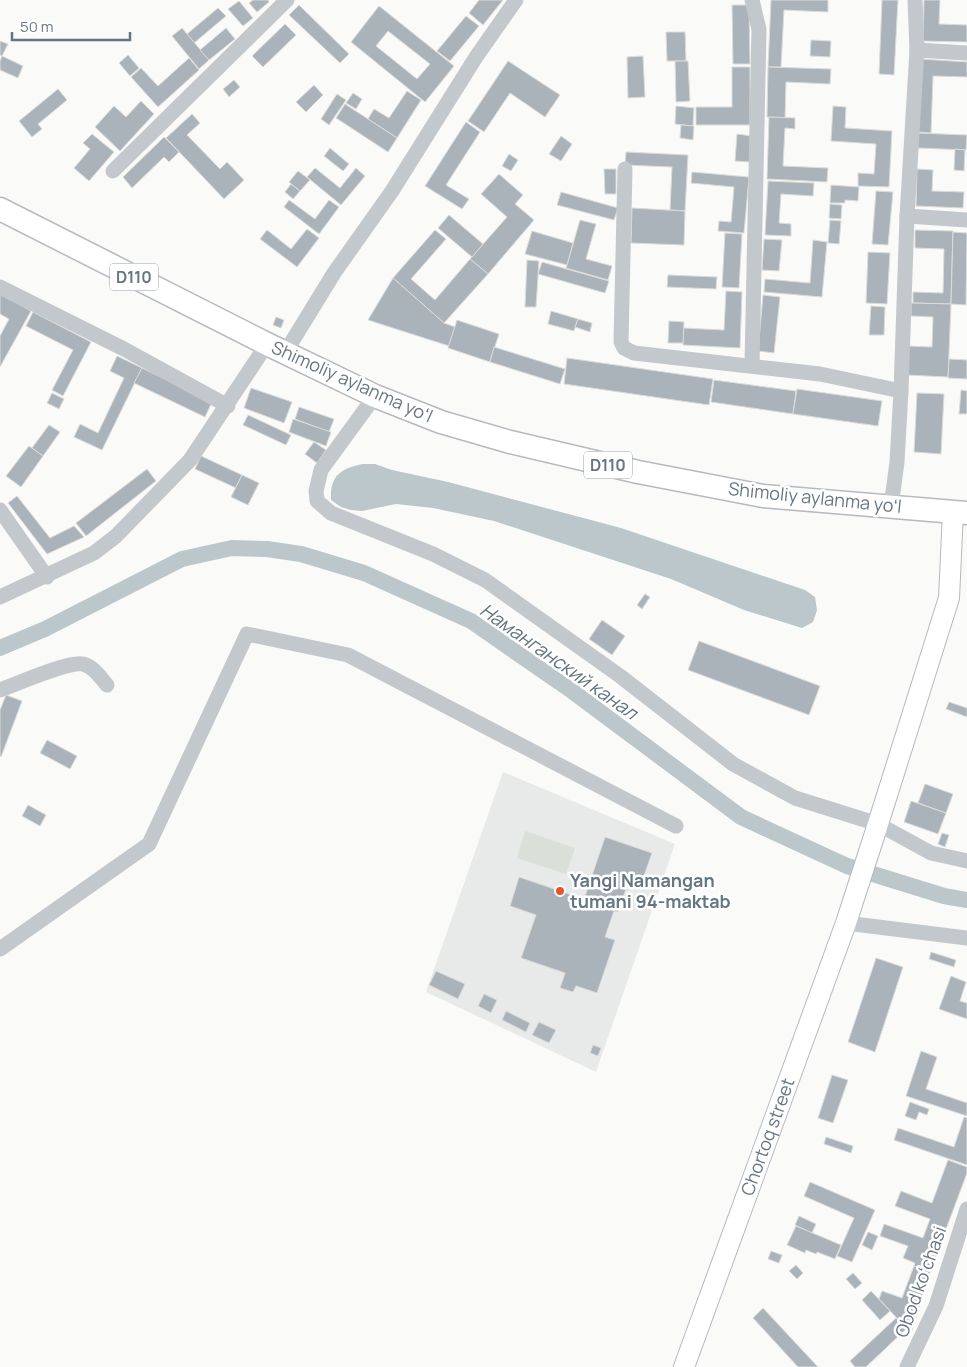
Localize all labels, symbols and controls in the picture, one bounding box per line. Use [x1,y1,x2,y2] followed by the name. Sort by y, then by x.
[12,10,130,42] scale bar
[20,16,54,37] text: 50 m
[110,264,158,290] road number: D110
[268,335,437,427] street label: Shimoliy aylanma yoʻl
[584,452,632,478] road number: D110
[727,476,903,518] street label: Shimoliy aylanma yoʻl
[475,597,645,726] water label: Наманганский канал
[570,868,731,913] place label: Yangi Namangan tumani 94-maktab
[554,885,566,897] marker: Yangi Namangan tumani 94-maktab
[735,1074,800,1199] street label: Chortoq street
[889,1223,951,1340] street label: Obod koʻchasi

